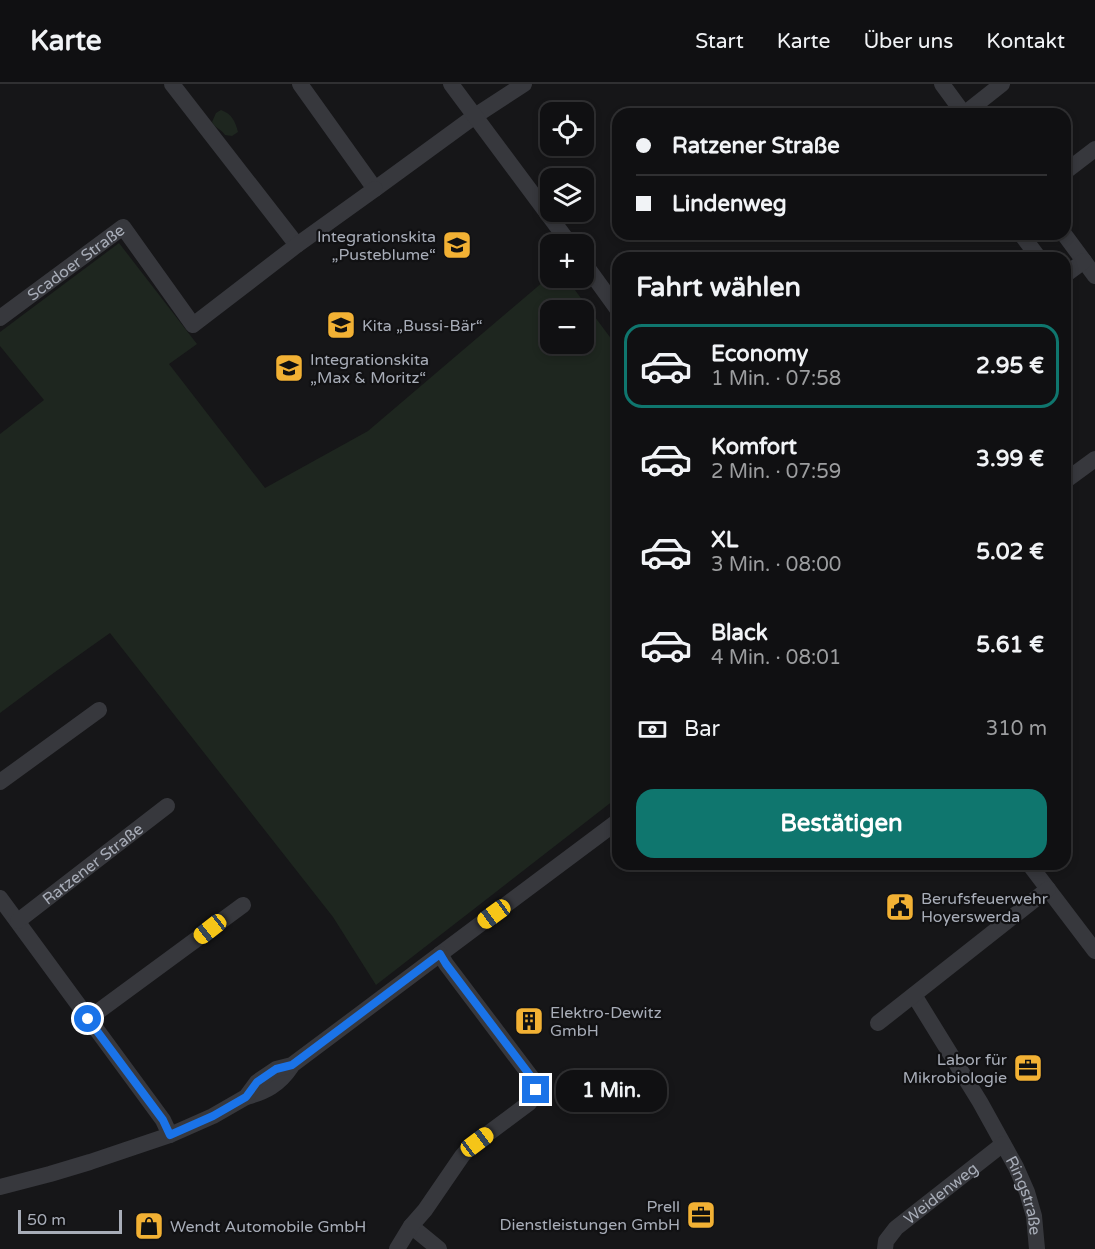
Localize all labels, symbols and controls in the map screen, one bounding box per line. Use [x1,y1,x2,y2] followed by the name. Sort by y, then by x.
[30,24,102,58] text: Karte
[695,29,744,54] text: Start
[777,29,830,54] text: Karte
[863,29,953,54] text: Über uns
[986,29,1065,54] text: Kontakt
[540,102,594,354] map controls
[540,102,594,156] button: locate
[672,133,840,159] text: Ratzener Straße
[540,168,594,222] button: layers
[672,191,787,217] text: Lindenweg
[24,220,129,305] street label: Scadoer Straße
[317,227,436,265] place label: Integrationskita „Pusteblume“
[441,229,473,261] school or university icon: Integrationskita „Pusteblume“
[540,234,594,288] button: +
[636,271,801,304] text: Fahrt wählen
[540,300,594,354] button: −
[325,309,357,341] school or university icon: Kita „Bussi-Bär“
[362,316,483,336] place label: Kita „Bussi-Bär“
[639,339,693,393] icon: car
[711,341,808,367] text: Economy
[310,350,429,388] place label: Integrationskita „Max & Moritz“
[273,352,305,384] school or university icon: Integrationskita „Max & Moritz“
[976,353,1044,379] text: 2.95 €
[711,367,841,391] text: 1 Min. · 07:58
[639,432,693,486] icon: car
[711,434,797,460] text: Komfort
[976,446,1044,472] text: 3.99 €
[711,460,841,484] text: 2 Min. · 07:59
[639,525,693,579] icon: car
[711,527,738,553] text: XL
[976,539,1044,565] text: 5.02 €
[711,553,841,577] text: 3 Min. · 08:00
[639,618,693,672] icon: car
[711,620,768,646] text: Black
[976,632,1044,658] text: 5.61 €
[711,646,841,670] text: 4 Min. · 08:01
[636,713,669,746] icon: cash
[684,716,720,742] text: Bar
[986,717,1047,741] text: 310 m
[636,789,1047,858] button: Bestätigen
[39,819,147,910] street label: Ratzener Straße
[921,889,1049,927] place label: Berufsfeuerwehr Hoyerswerda
[884,891,916,923] public building icon: Berufsfeuerwehr Hoyerswerda
[474,896,514,932] car
[190,911,230,947] car
[550,1003,662,1041] place label: Elektro-Dewitz GmbH
[74,1005,101,1032] route start
[513,1005,545,1037] building icon: Elektro-Dewitz GmbH
[903,1050,1008,1088] place label: Labor für Mikrobiologie
[1012,1052,1044,1084] office icon: Labor für Mikrobiologie
[557,1069,668,1111] callout: 1 Min.
[522,1076,549,1103] route end
[582,1079,641,1103] text: 1 Min.
[457,1124,497,1160] car
[1001,1153,1045,1236] street label: Ringstraße
[900,1159,982,1229] street label: Weidenweg
[500,1197,680,1235] place label: Prell Dienstleistungen GmbH
[685,1199,717,1231] office icon: Prell Dienstleistungen GmbH
[18,1207,122,1234] scale bar
[27,1210,66,1230] text: 50 m
[133,1210,165,1242] shop icon: Wendt Automobile GmbH
[170,1217,366,1237] place label: Wendt Automobile GmbH

